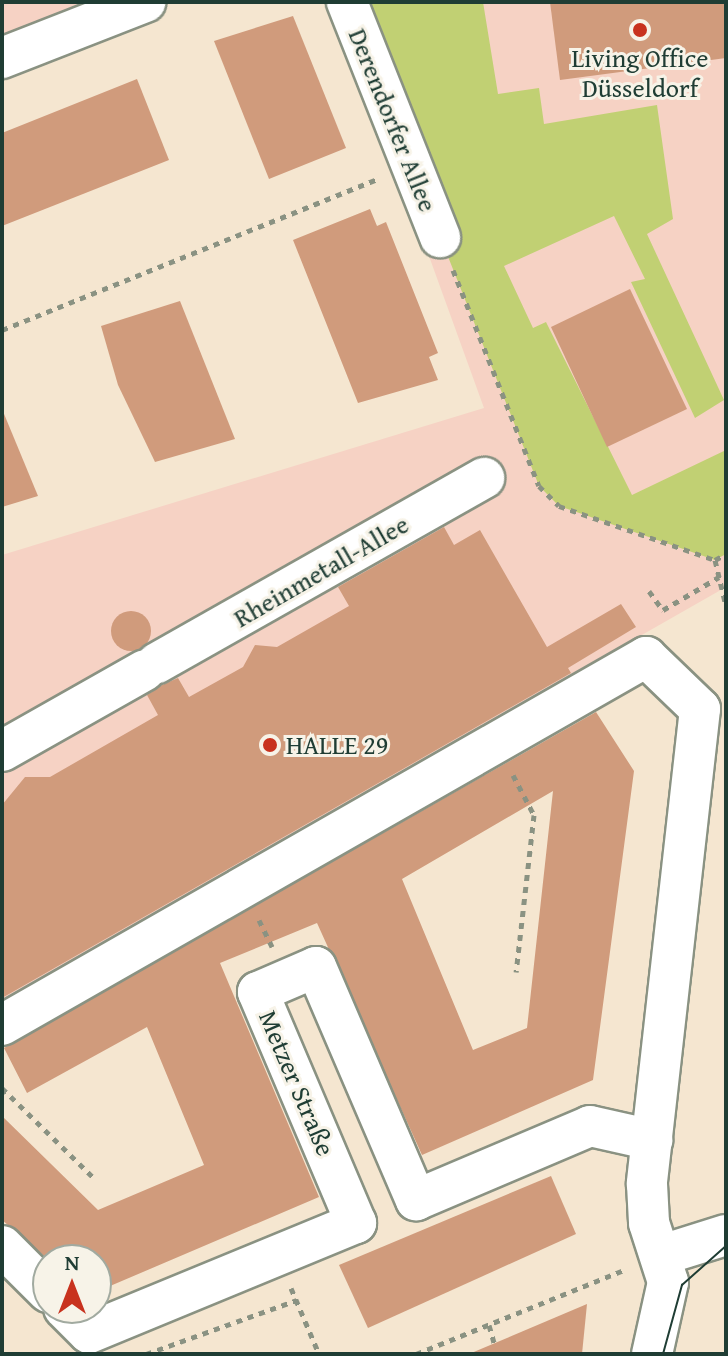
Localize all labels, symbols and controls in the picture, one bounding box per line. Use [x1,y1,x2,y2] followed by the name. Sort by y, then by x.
[631,21,649,39] marker: Living Office Düsseldorf
[342,24,444,216] street label: Derendorfer Allee
[572,42,708,104] place label: Living Office Düsseldorf
[228,508,414,634] street label: Rheinmetall-Allee
[286,729,388,761] place label: HALLE 29
[261,736,279,754] marker: HALLE 29
[252,1006,342,1160] street label: Metzer Straße
[32,1244,112,1324] north arrow
[65,1246,79,1278] text: N

